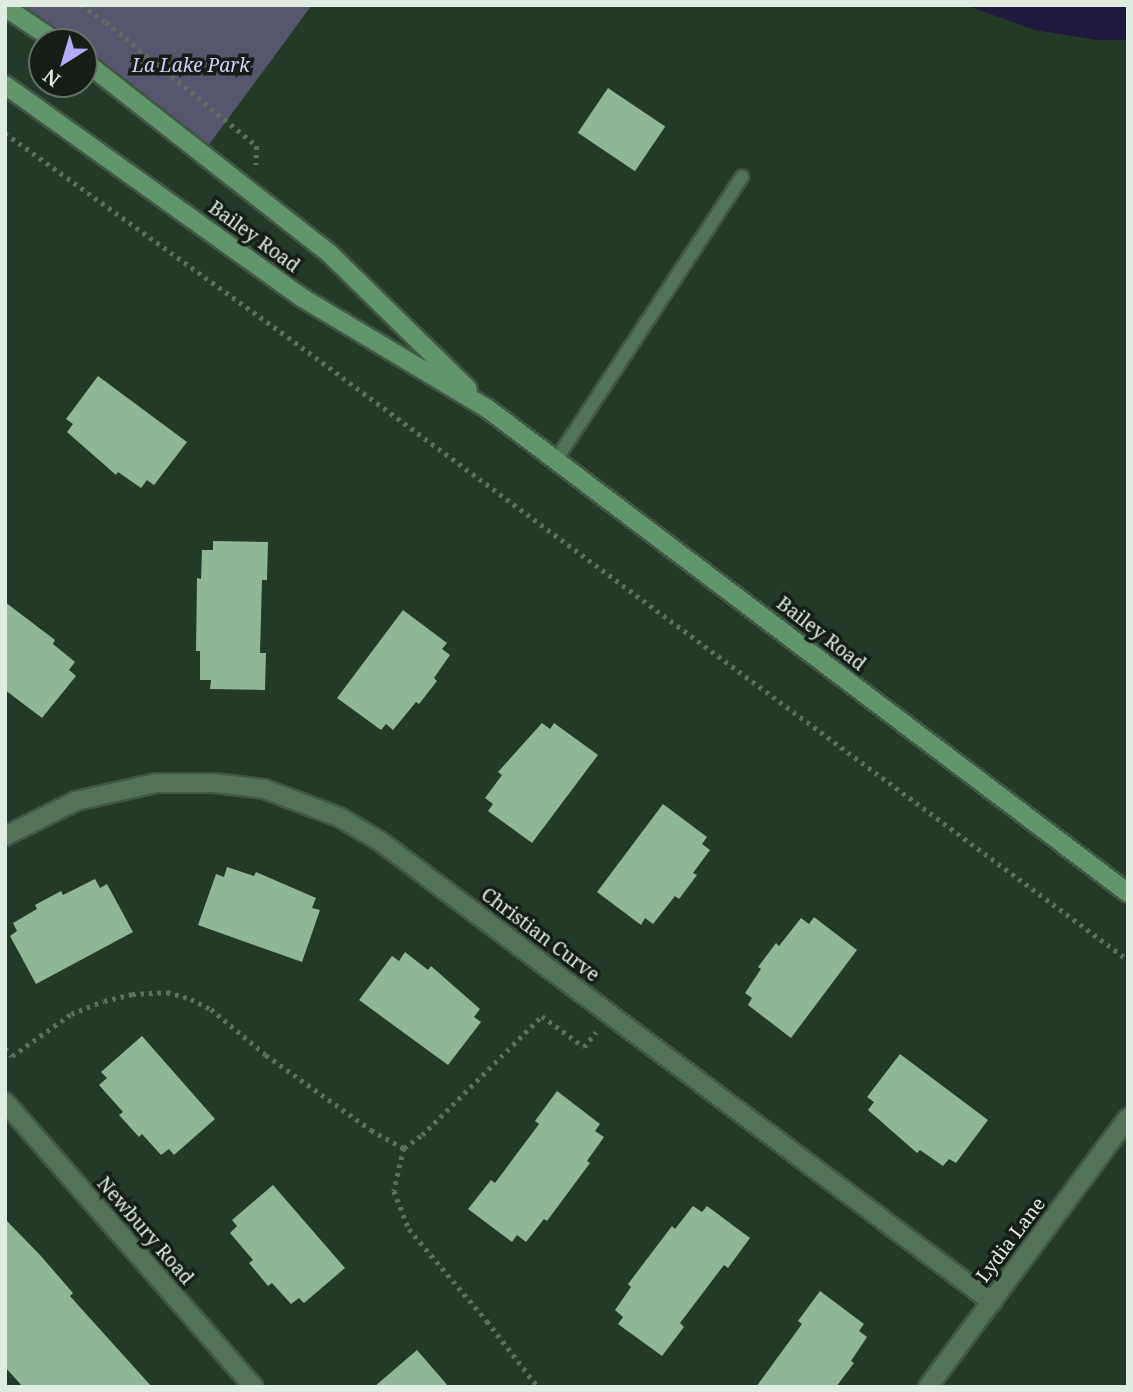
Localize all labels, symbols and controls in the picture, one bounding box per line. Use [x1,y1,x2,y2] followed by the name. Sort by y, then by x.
[28,28,98,98] north arrow
[132,55,250,77] park label: La Lake Park
[38,63,65,93] text: N
[204,196,304,278] street label: Bailey Road
[772,592,870,676] street label: Bailey Road
[477,883,603,987] street label: Christian Curve
[92,1173,198,1289] street label: Newbury Road
[972,1193,1050,1287] street label: Lydia Lane

